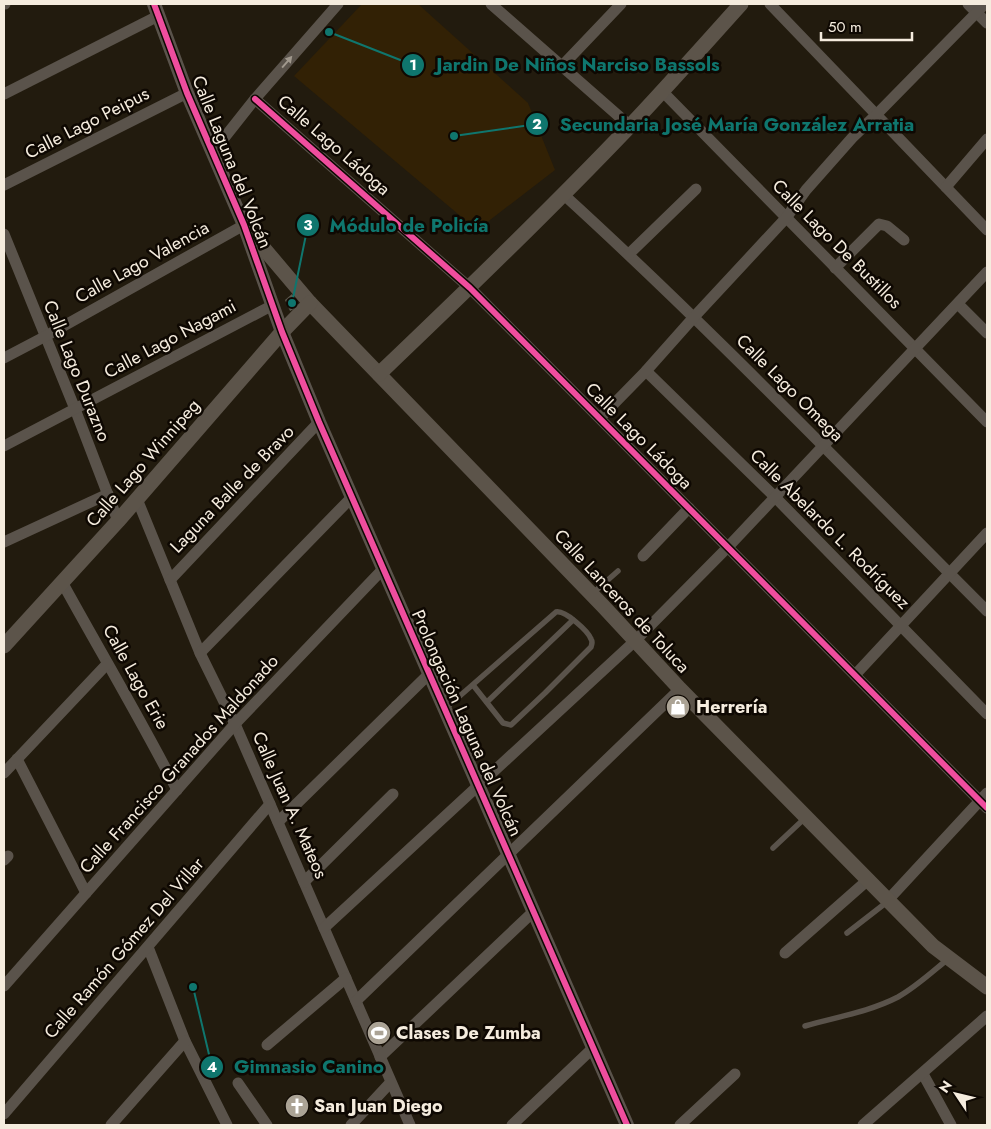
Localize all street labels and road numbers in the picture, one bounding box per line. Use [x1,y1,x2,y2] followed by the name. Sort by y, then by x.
[185,72,279,252] street label: Calle Laguna del Volcán
[20,80,154,166] street label: Calle Lago Peipus
[272,89,396,201] street label: Calle Lago Ládoga
[766,173,908,315] street label: Calle Lago De Bustillos
[70,214,214,310] street label: Calle Lago Valencia
[99,293,241,385] street label: Calle Lago Nagami
[37,296,117,446] street label: Calle Lago Durazno
[730,328,850,448] street label: Calle Lago Omega
[580,377,698,495] street label: Calle Lago Ládoga
[80,393,206,533] street label: Calle Lago Winnipeg
[164,419,300,559] street label: Laguna Balle de Bravo
[744,443,917,616] street label: Calle Abelardo L. Rodríguez
[548,523,696,679] street label: Calle Lanceros de Toluca
[405,605,529,841] street label: Prolongación Laguna del Volcán
[96,620,176,734] street label: Calle Lago Erie
[73,649,285,879] street label: Calle Francisco Granados Maldonado
[246,727,334,883] street label: Calle Juan A. Mateos
[38,851,211,1044] street label: Calle Ramón Gómez Del Villar

